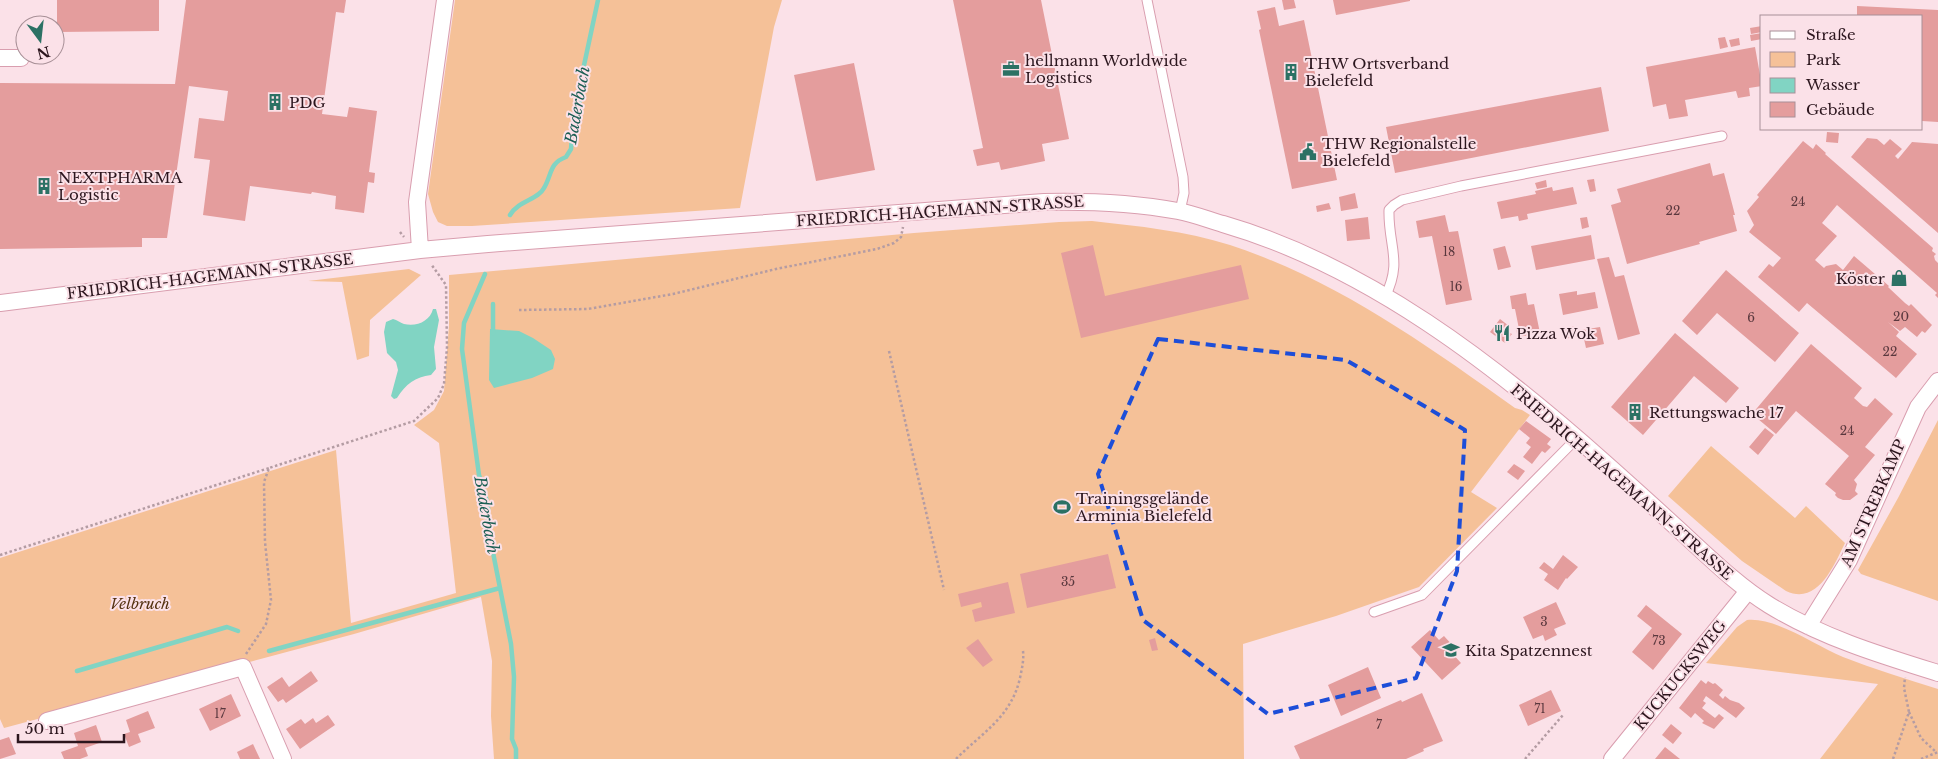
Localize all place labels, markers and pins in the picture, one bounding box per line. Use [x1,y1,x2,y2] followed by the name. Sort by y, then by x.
[1025,51,1187,87] place label: hellmann Worldwide Logistics
[1305,54,1449,90] place label: THW Ortsverband Bielefeld
[1001,59,1021,79] office icon: hellmann Worldwide Logistics
[1281,62,1301,82] building icon: THW Ortsverband Bielefeld
[265,92,285,112] building icon: PDG
[289,93,326,112] place label: PDG
[1322,134,1476,170] place label: THW Regionalstelle Bielefeld
[1298,142,1318,162] public building icon: THW Regionalstelle Bielefeld
[58,168,183,204] place label: NEXTPHARMA Logistic
[34,176,54,196] building icon: NEXTPHARMA Logistic
[1889,268,1909,288] shop icon: Köster
[1836,269,1886,288] place label: Köster
[1492,323,1512,343] restaurant icon: Pizza Wok
[1516,324,1596,343] place label: Pizza Wok
[1625,402,1645,422] building icon: Rettungswache 17
[1649,403,1784,422] place label: Rettungswache 17
[1075,489,1212,525] place label: Trainingsgelände Arminia Bielefeld
[1052,497,1072,517] sports icon: Trainingsgelände Arminia Bielefeld
[1441,640,1461,660] school or university icon: Kita Spatzennest
[1465,641,1593,660] place label: Kita Spatzennest

